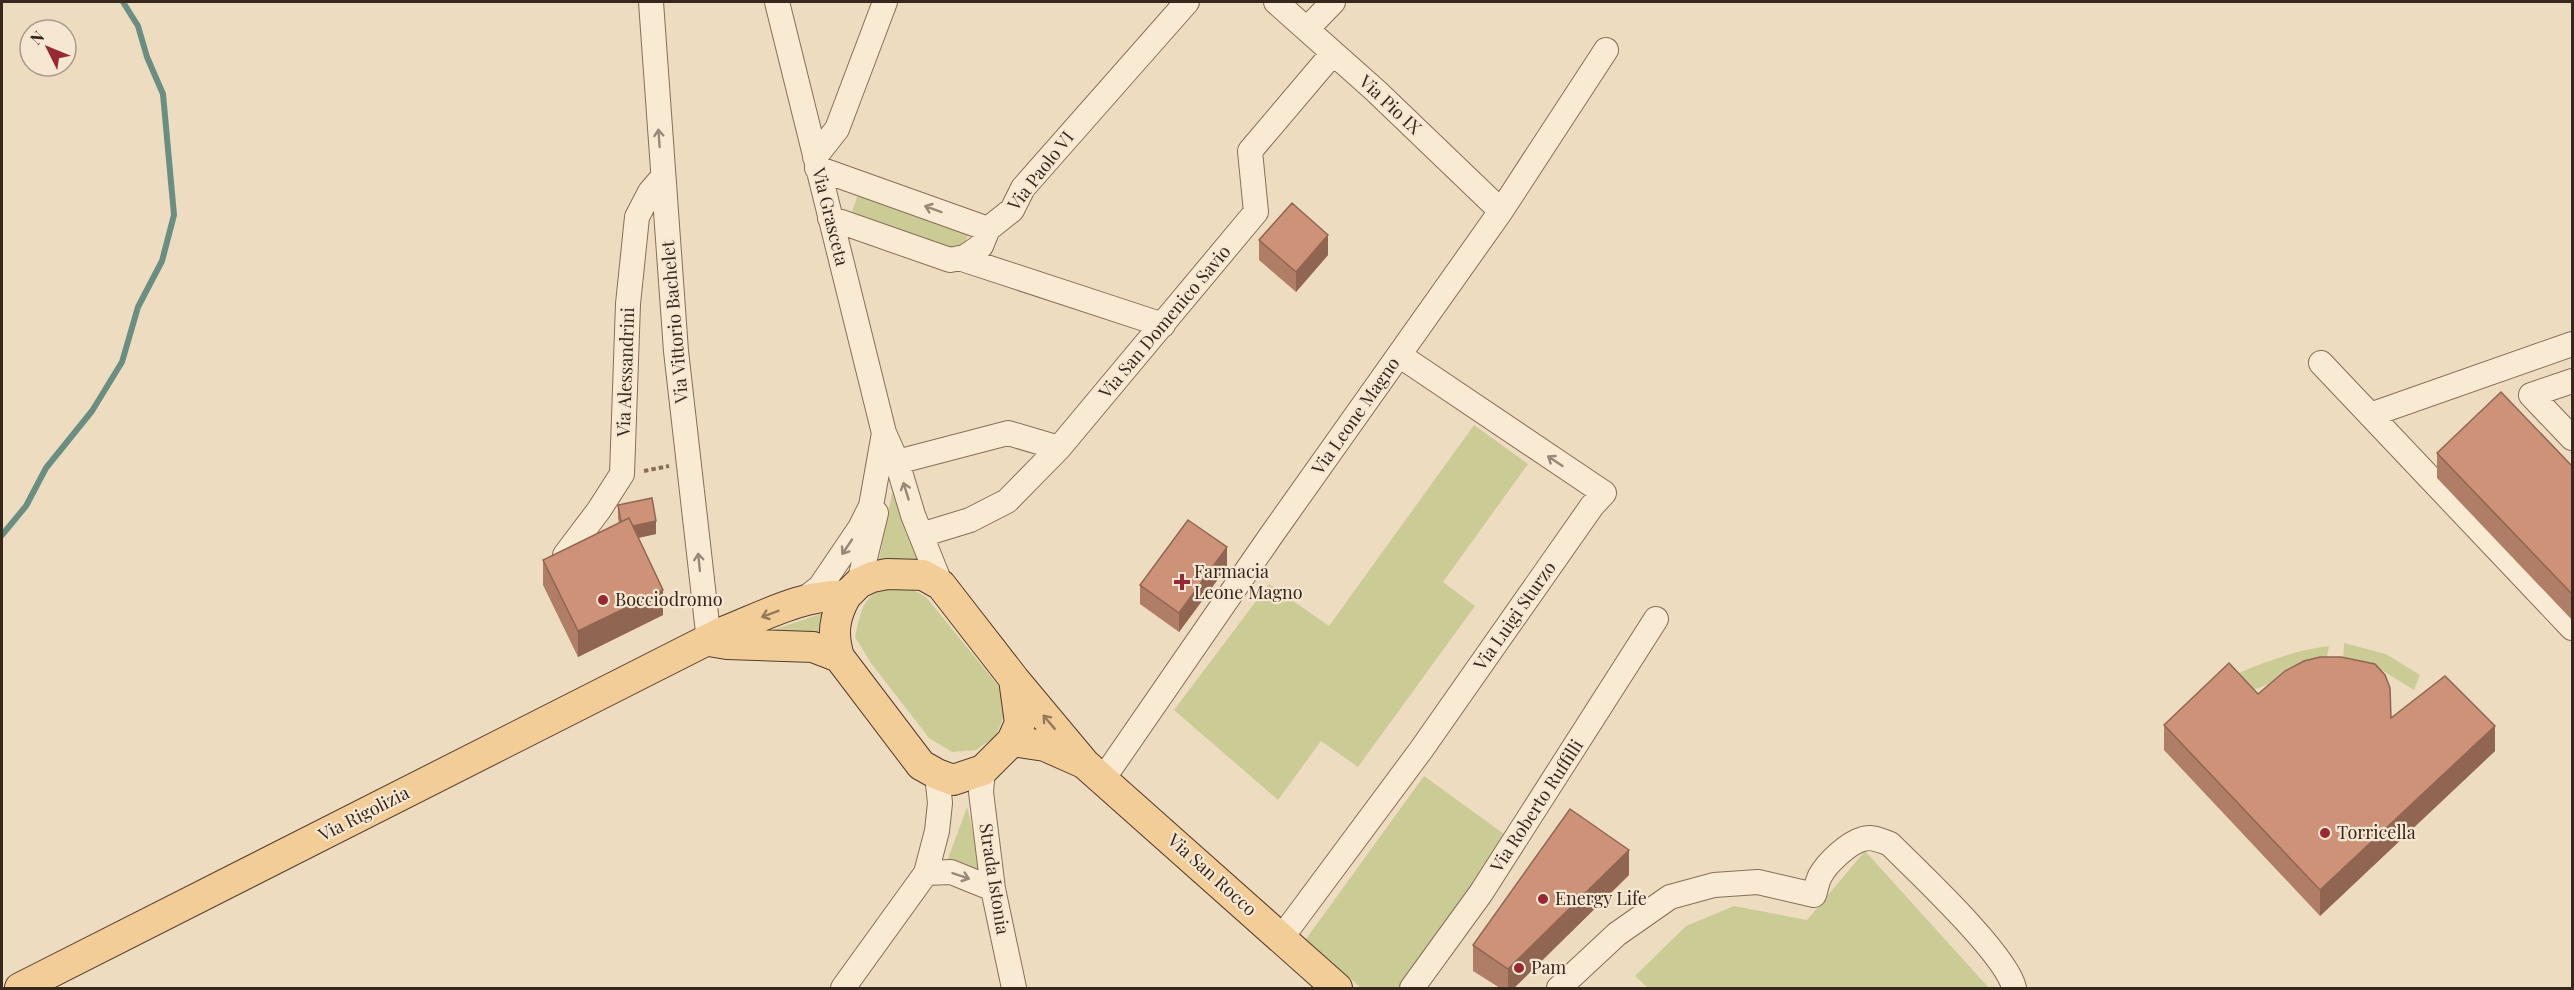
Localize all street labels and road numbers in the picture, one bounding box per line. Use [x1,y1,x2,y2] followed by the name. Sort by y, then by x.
[1354,69,1427,140] street label: Via Pio IX
[1001,126,1079,216] street label: Via Paolo VI
[807,164,855,268] street label: Via Grasceta
[655,239,693,406] street label: Via Vittorio Bachelet
[1092,240,1235,404] street label: Via San Domenico Savio
[611,307,639,438] street label: Via Alessandrini
[1305,352,1405,480] street label: Via Leone Magno
[1467,556,1561,676] street label: Via Luigi Sturzo
[1484,735,1588,877] street label: Via Roberto Ruffilli
[313,780,413,847] street label: Via Rigolizia
[974,822,1016,936] street label: Strada Istonia
[1162,827,1262,921] street label: Via San Rocco

